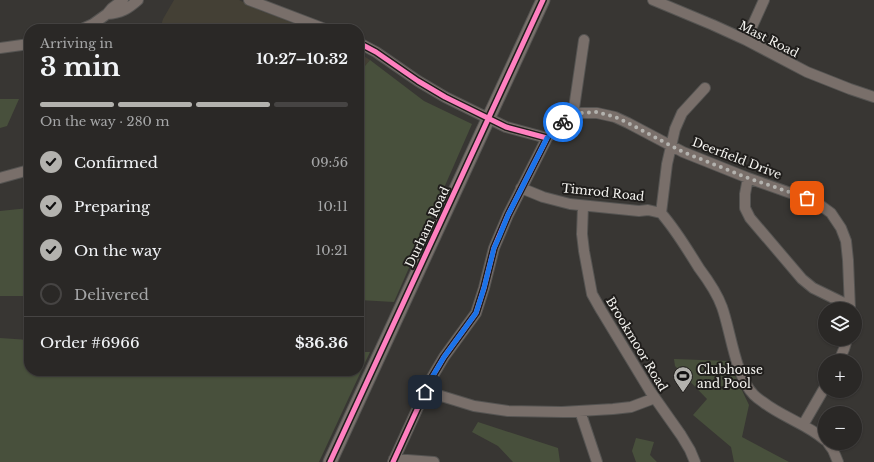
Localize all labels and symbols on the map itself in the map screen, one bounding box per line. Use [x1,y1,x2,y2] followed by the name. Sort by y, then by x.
[737,18,801,60] street label: Mast Road
[543,102,583,142] courier
[690,134,784,182] street label: Deerfield Drive
[561,180,645,204] street label: Timrod Road
[790,181,824,215] pin
[402,184,452,270] street label: Durham Road
[603,294,671,394] street label: Brookmoor Road
[697,362,763,391] place label: Clubhouse and Pool
[672,365,694,393] sports icon: Clubhouse and Pool
[408,375,442,409] pin

